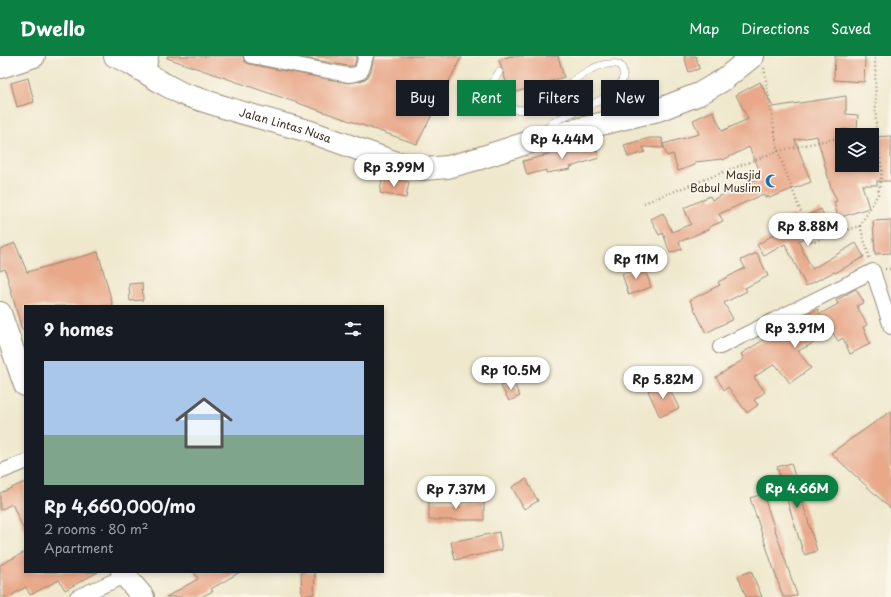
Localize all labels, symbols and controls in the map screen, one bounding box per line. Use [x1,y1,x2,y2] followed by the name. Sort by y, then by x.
[20,14,85,42] text: Dwello
[689,18,719,39] text: Map
[741,18,809,39] text: Directions
[831,18,871,39] text: Saved
[396,80,449,116] chip: Buy
[457,80,516,116] chip: Rent
[524,80,593,116] chip: Filters
[601,80,659,116] chip: New
[237,103,334,147] street label: Jalan Lintas Nusa
[521,126,603,160] pin: Rp 4.44M
[835,128,879,172] map controls
[835,128,879,172] button: layers
[530,129,594,148] text: Rp 4.44M
[353,154,435,188] pin: Rp 3.99M
[363,157,425,176] text: Rp 3.99M
[690,166,761,196] place label: Masjid Babul Muslim
[764,173,780,189] mosque icon: Masjid Babul Muslim
[767,213,849,247] pin: Rp 8.88M
[777,216,839,235] text: Rp 8.88M
[603,246,669,280] pin: Rp 11M
[613,249,659,268] text: Rp 11M
[754,315,836,349] pin: Rp 3.91M
[44,316,113,342] text: 9 homes
[342,318,364,340] icon: filters
[765,318,825,337] text: Rp 3.91M
[470,357,552,391] pin: Rp 10.5M
[481,360,541,379] text: Rp 10.5M
[622,366,704,400] pin: Rp 5.82M
[632,369,694,388] text: Rp 5.82M
[168,387,240,459] icon: home
[756,475,838,509] pin: Rp 4.66M
[415,476,497,510] pin: Rp 7.37M
[765,478,829,497] text: Rp 4.66M
[426,479,486,498] text: Rp 7.37M
[44,493,195,519] text: Rp 4,660,000/mo
[44,519,149,538] text: 2 rooms · 80 m²
[44,538,113,557] text: Apartment

